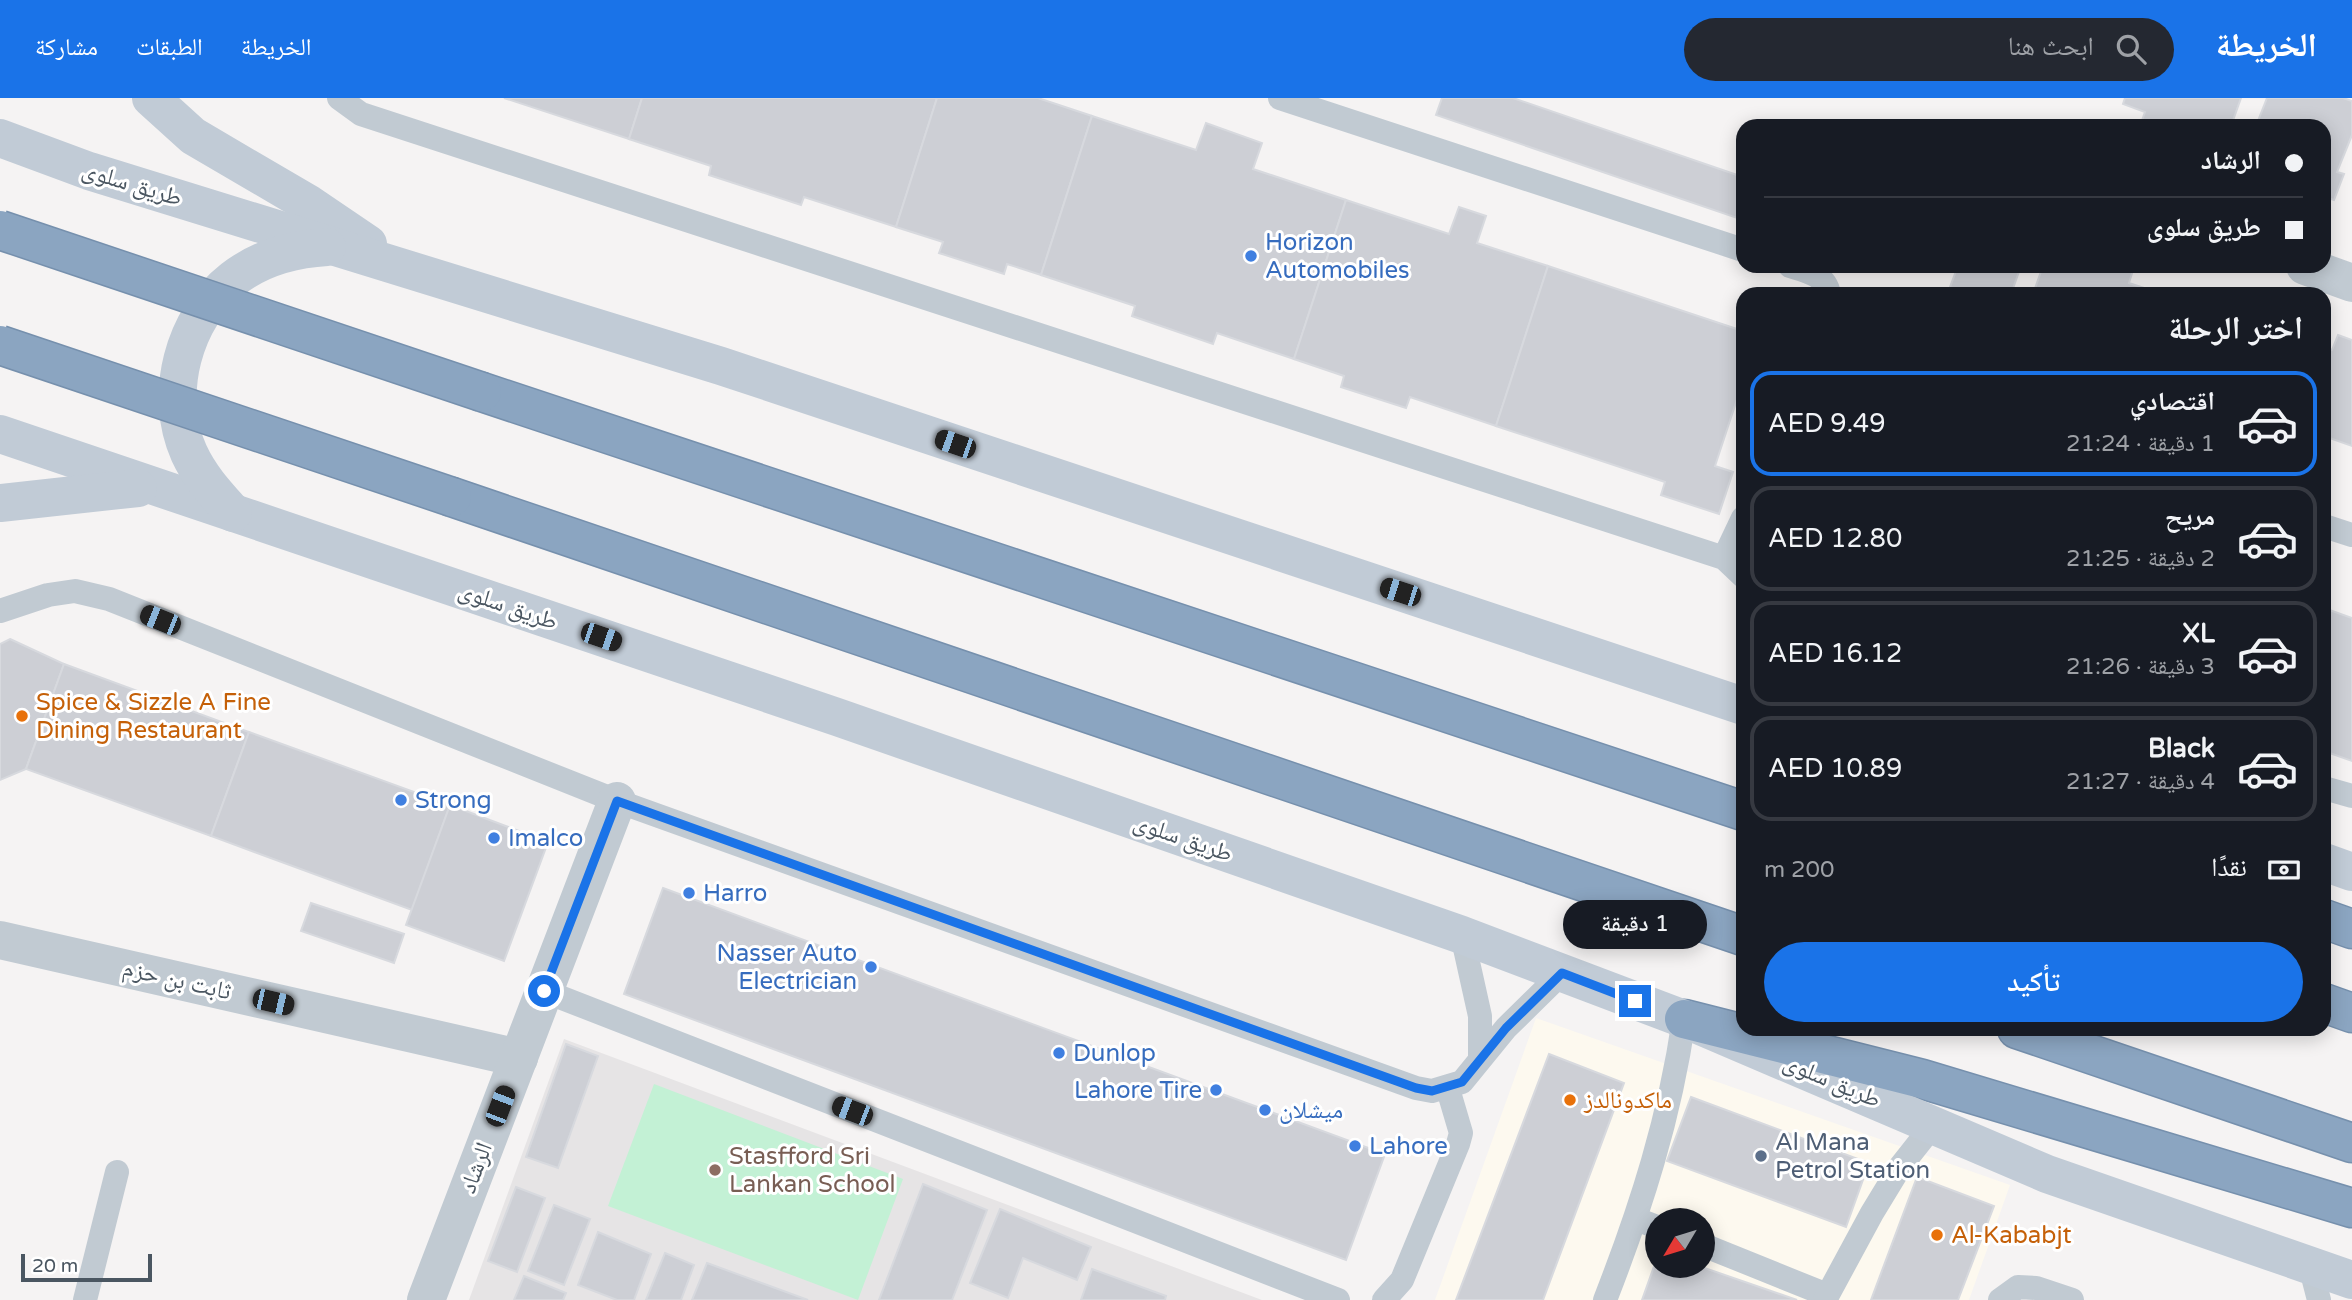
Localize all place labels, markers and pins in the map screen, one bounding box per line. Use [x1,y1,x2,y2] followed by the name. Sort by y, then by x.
[1265,228,1410,285] place label: Horizon Automobiles
[1243,248,1259,264] marker: Horizon Automobiles
[36,688,271,745] place label: Spice & Sizzle A Fine Dining Restaurant
[14,708,30,724] marker: Spice & Sizzle A Fine Dining Restaurant
[415,786,492,815] place label: Strong
[393,792,409,808] marker: Strong
[508,824,583,853] place label: Imalco
[486,830,502,846] marker: Imalco
[703,879,767,908] place label: Harro
[681,885,697,901] marker: Harro
[716,939,857,996] place label: Nasser Auto Electrician
[863,959,879,975] marker: Nasser Auto Electrician
[1073,1039,1156,1068] place label: Dunlop
[1051,1045,1067,1061] marker: Dunlop
[1074,1076,1202,1105] place label: Lahore Tire
[1208,1082,1224,1098] marker: Lahore Tire
[1583,1086,1672,1115] place label: ماكدونالدز
[1562,1092,1578,1108] marker: ماكدونالدز
[1279,1096,1343,1125] place label: ميشلان
[1257,1102,1273,1118] marker: ميشلان
[1775,1128,1930,1185] place label: Al Mana Petrol Station
[1369,1132,1448,1161] place label: Lahore
[1347,1138,1363,1154] marker: Lahore
[729,1142,895,1199] place label: Stasfford Sri Lankan School
[1753,1148,1769,1164] marker: Al Mana Petrol Station
[707,1162,723,1178] marker: Stasfford Sri Lankan School
[1951,1221,2072,1250] place label: Al-Kababjt
[1929,1227,1945,1243] marker: Al-Kababjt

